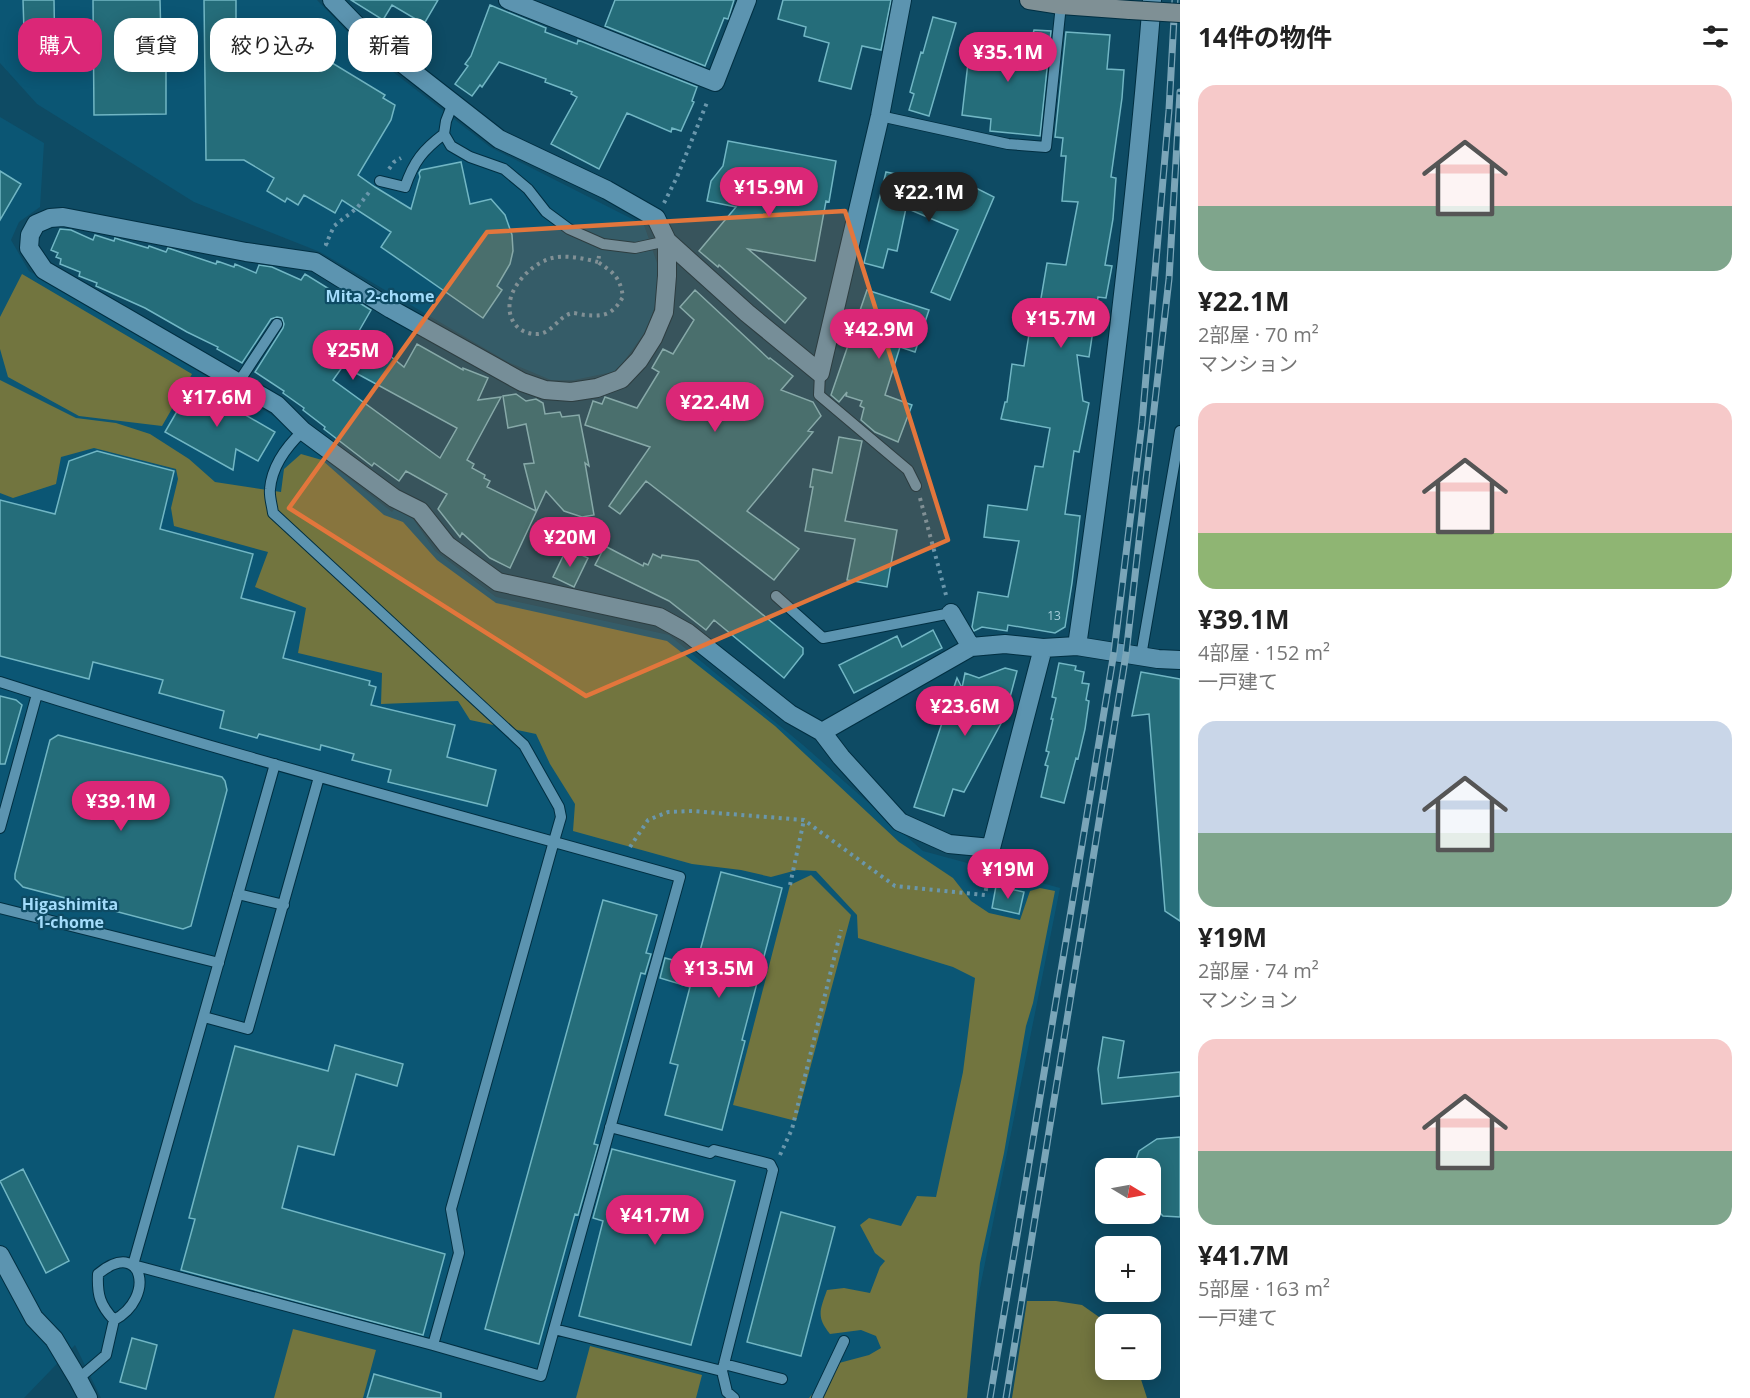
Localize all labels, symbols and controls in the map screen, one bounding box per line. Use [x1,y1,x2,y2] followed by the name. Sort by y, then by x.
[18,18,102,72] chip: 購入
[114,18,198,72] chip: 賃貸
[210,18,336,72] chip: 絞り込み
[348,18,432,72] chip: 新着
[1198,19,1332,55] text: 14件の物件
[1699,20,1732,53] icon: filters
[959,32,1057,83] pin: ¥35.1M
[973,38,1043,65] text: ¥35.1M
[1411,124,1519,232] icon: home
[720,167,818,218] pin: ¥15.9M
[880,172,978,223] pin: ¥22.1M
[734,173,804,200] text: ¥15.9M
[894,178,964,205] text: ¥22.1M
[1198,283,1289,319] text: ¥22.1M
[326,285,434,307] district label: Mita 2-chome
[1012,298,1110,349] pin: ¥15.7M
[1026,304,1096,331] text: ¥15.7M
[830,309,928,360] pin: ¥42.9M
[844,315,914,342] text: ¥42.9M
[1198,321,1319,348] text: 2部屋 · 70 m²
[317,330,389,381] pin: ¥25M
[326,336,380,363] text: ¥25M
[1198,350,1298,377] text: マンション
[168,377,266,428] pin: ¥17.6M
[666,382,764,433] pin: ¥22.4M
[182,383,252,410] text: ¥17.6M
[680,388,750,415] text: ¥22.4M
[1411,442,1519,550] icon: home
[534,517,606,568] pin: ¥20M
[543,523,597,550] text: ¥20M
[1198,601,1289,637] text: ¥39.1M
[1047,607,1061,624] house number: 13
[1198,639,1330,666] text: 4部屋 · 152 m²
[1198,668,1278,695] text: 一戸建て
[916,686,1014,737] pin: ¥23.6M
[930,692,1000,719] text: ¥23.6M
[1411,760,1519,868] icon: home
[72,781,170,832] pin: ¥39.1M
[86,787,156,814] text: ¥39.1M
[972,849,1044,900] pin: ¥19M
[981,855,1035,882] text: ¥19M
[22,893,118,933] district label: Higashimita 1-chome
[1198,919,1267,955] text: ¥19M
[670,948,768,999] pin: ¥13.5M
[684,954,754,981] text: ¥13.5M
[1198,957,1319,984] text: 2部屋 · 74 m²
[1198,986,1298,1013] text: マンション
[1411,1078,1519,1186] icon: home
[1095,1158,1161,1224] north arrow
[1095,1158,1161,1380] map controls
[606,1195,704,1246] pin: ¥41.7M
[620,1201,690,1228] text: ¥41.7M
[1095,1236,1161,1302] button: +
[1198,1237,1289,1273] text: ¥41.7M
[1198,1275,1330,1302] text: 5部屋 · 163 m²
[1198,1304,1278,1331] text: 一戸建て
[1095,1314,1161,1380] button: −

